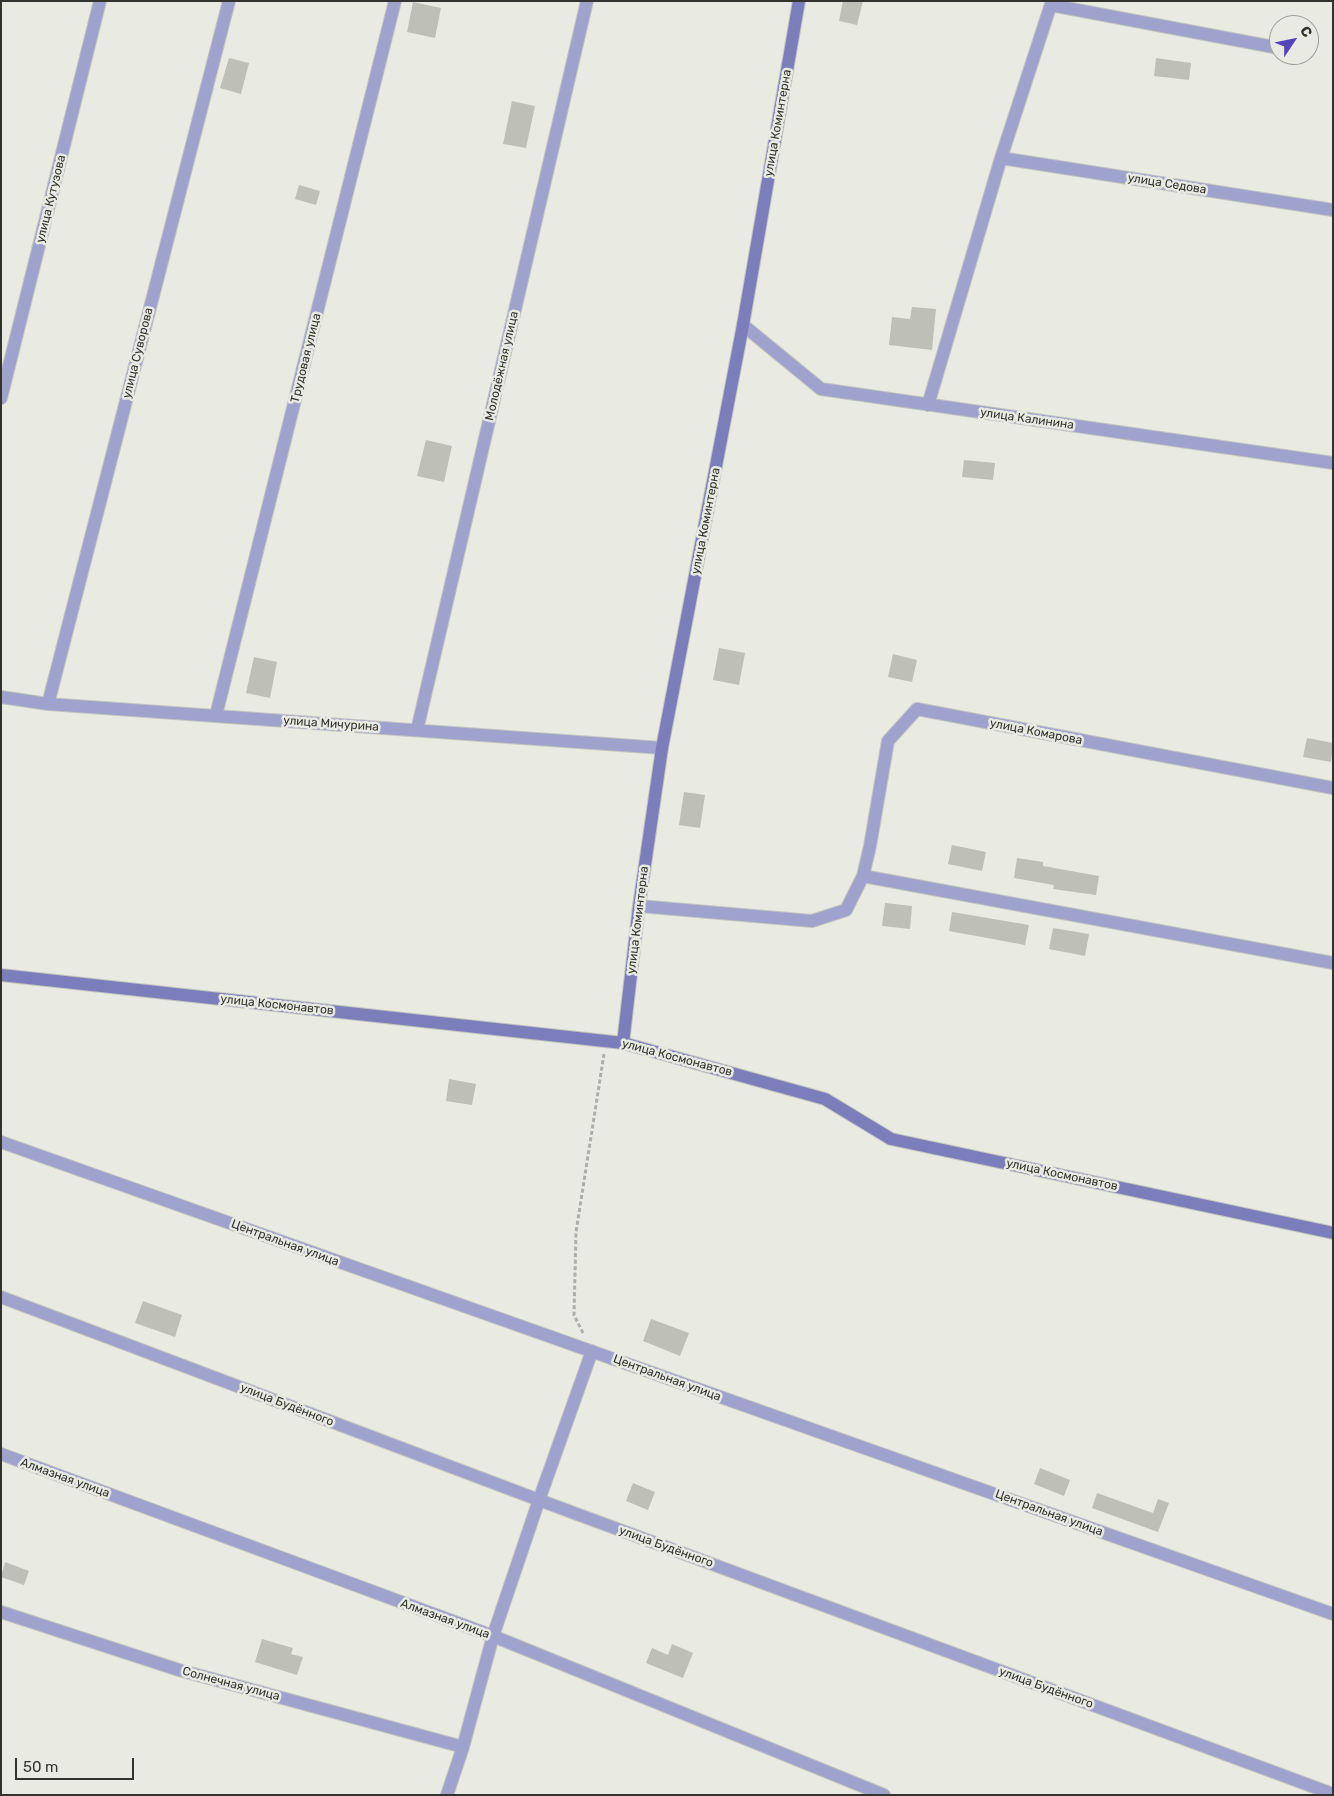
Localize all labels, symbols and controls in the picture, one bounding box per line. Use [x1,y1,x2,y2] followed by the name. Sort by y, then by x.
[1269,15,1319,65] north arrow
[1296,23,1316,41] text: С
[761,68,795,178] street label: улица Коминтерна
[33,153,69,245] street label: улица Кутузова
[1127,171,1207,197] street label: улица Седова
[120,306,156,400] street label: улица Суворова
[482,310,522,422] street label: Молодёжная улица
[288,312,324,404] street label: Трудовая улица
[979,405,1075,433] street label: улица Калинина
[689,466,723,576] street label: улица Коминтерна
[283,713,379,735] street label: улица Мичурина
[989,716,1083,748] street label: улица Комарова
[624,865,652,975] street label: улица Коминтерна
[220,992,334,1018] street label: улица Космонавтов
[620,1036,734,1080] street label: улица Космонавтов
[1005,1156,1119,1194] street label: улица Космонавтов
[229,1217,341,1269] street label: Центральная улица
[611,1352,723,1404] street label: Центральная улица
[238,1381,336,1429] street label: улица Будённого
[18,1455,112,1501] street label: Алмазная улица
[993,1487,1105,1539] street label: Центральная улица
[617,1523,715,1571] street label: улица Будённого
[398,1596,492,1642] street label: Алмазная улица
[181,1664,281,1704] street label: Солнечная улица
[997,1664,1095,1712] street label: улица Будённого
[18,1748,136,1780] scale bar
[23,1758,58,1776] text: 50 m

